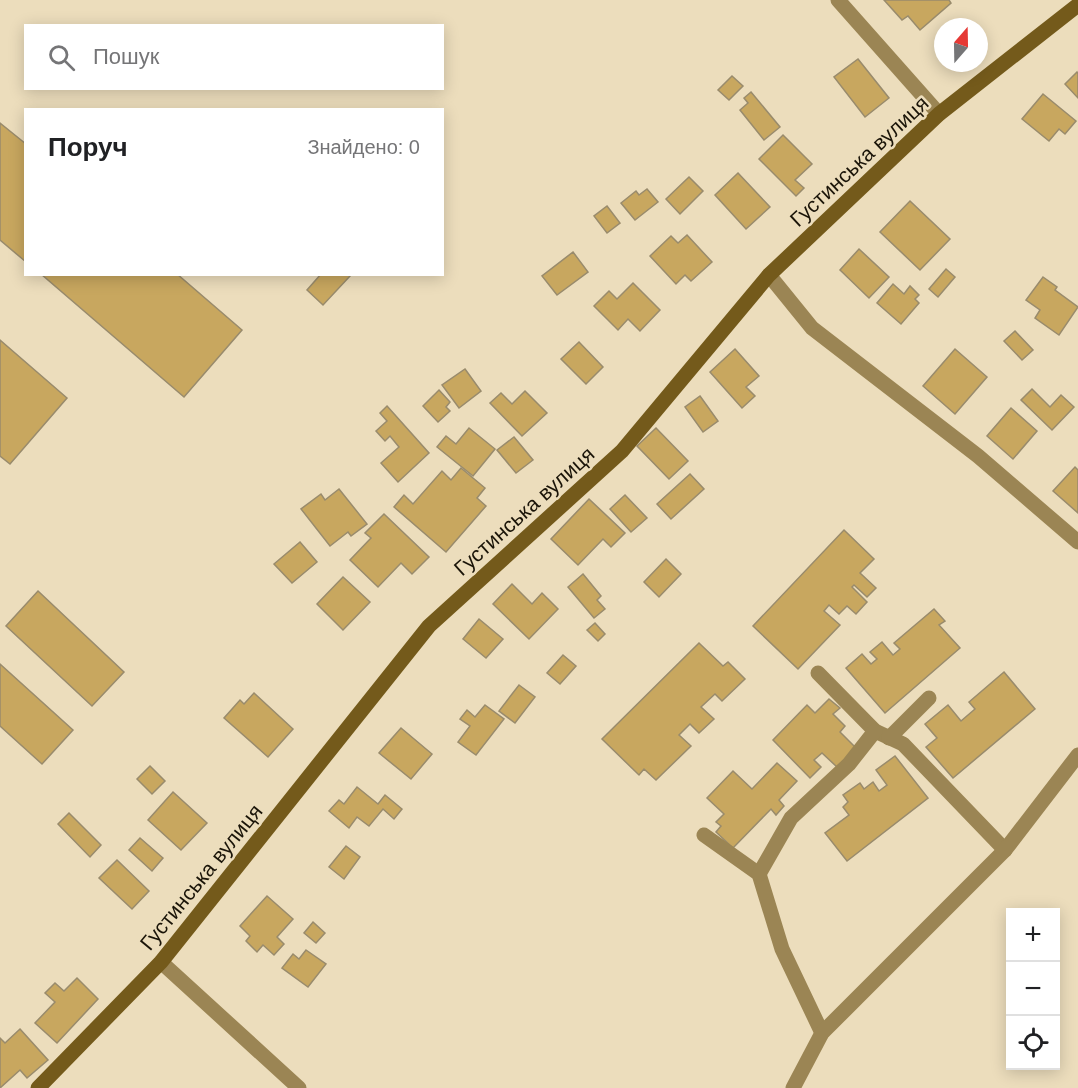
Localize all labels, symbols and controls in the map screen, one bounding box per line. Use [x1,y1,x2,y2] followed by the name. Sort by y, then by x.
[934,18,988,72] north arrow
[24,24,444,90] search box
[45,41,78,74] icon: search
[93,44,159,69] text: Пошук
[785,91,933,231] street label: Густинська вулиця
[48,132,128,162] text: Поруч
[307,136,420,158] text: Знайдено: 0
[449,442,599,580] street label: Густинська вулиця
[135,800,267,954] street label: Густинська вулиця
[1006,908,1060,1070] map controls
[1006,908,1060,962] button: +
[1006,962,1060,1016] button: −
[1006,1016,1060,1070] button: locate

